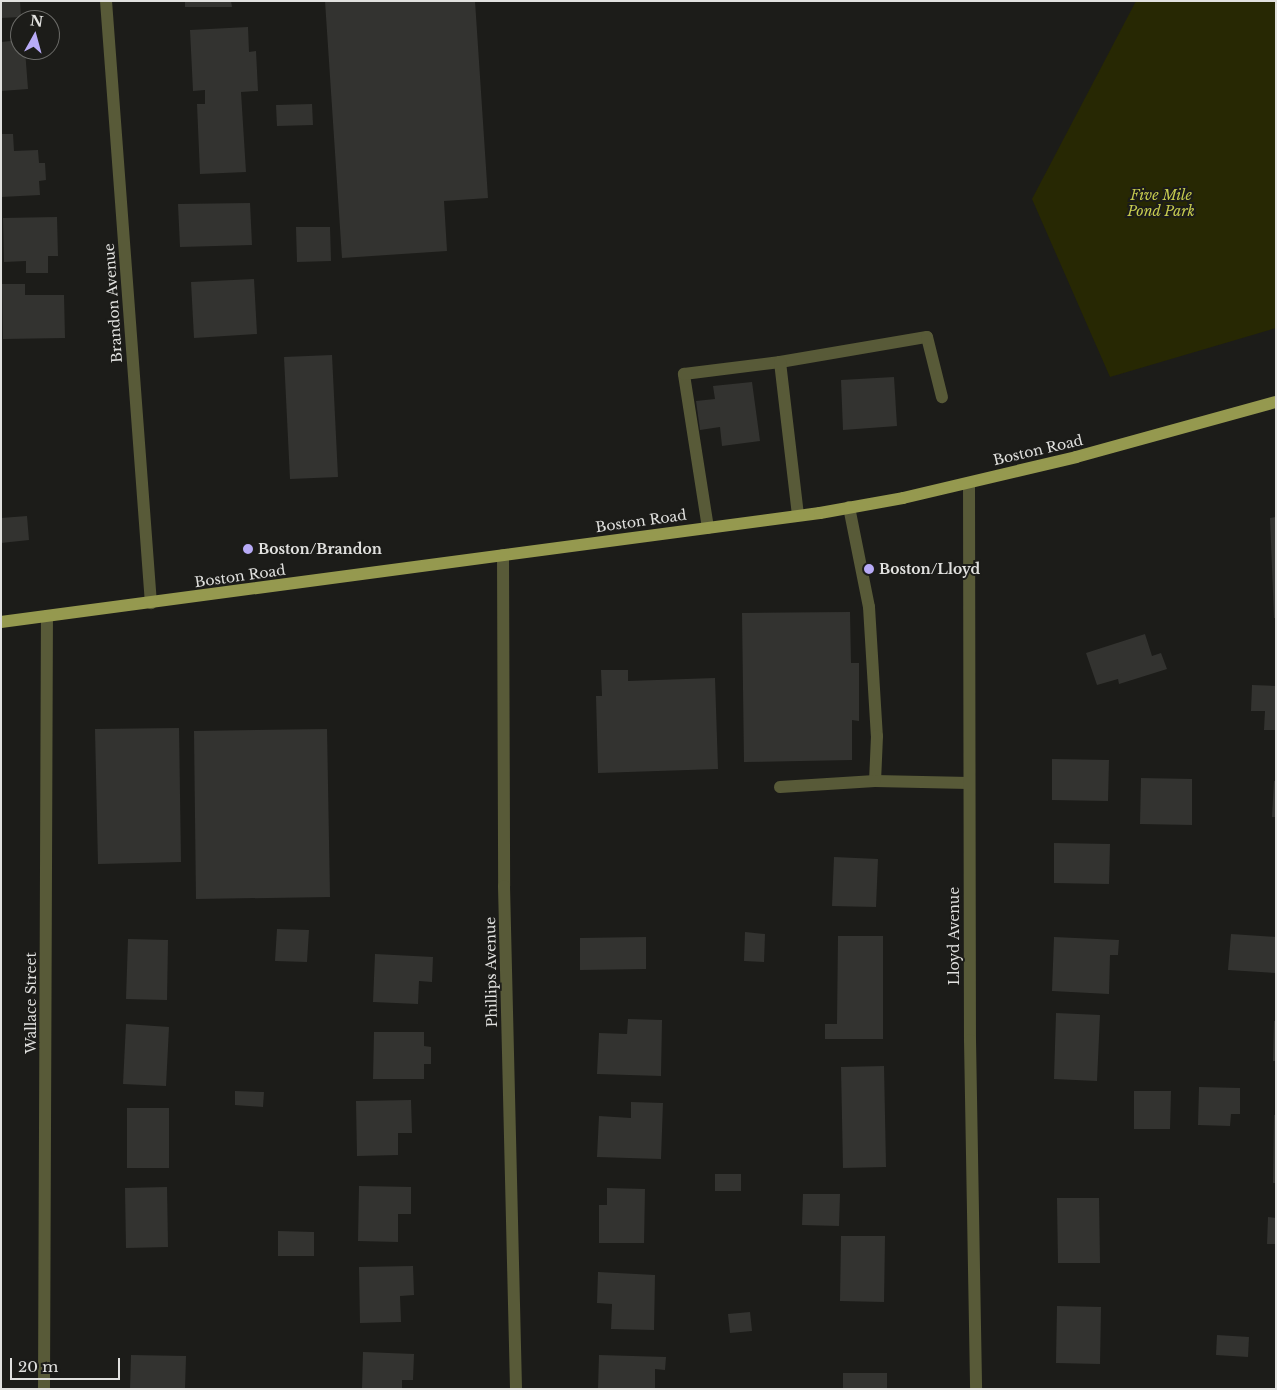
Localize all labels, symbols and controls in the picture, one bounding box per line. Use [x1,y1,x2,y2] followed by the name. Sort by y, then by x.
[10,10,60,60] north arrow
[29,11,44,31] text: N
[1127,187,1195,220] park label: Five Mile Pond Park
[100,242,126,364] street label: Brandon Avenue
[991,432,1085,468] street label: Boston Road
[594,506,688,536] street label: Boston Road
[258,541,382,557] place label: Boston/Brandon
[242,543,254,555] marker: Boston/Brandon
[193,561,287,591] street label: Boston Road
[879,561,980,577] place label: Boston/Lloyd
[863,563,875,575] marker: Boston/Lloyd
[946,886,962,986] street label: Lloyd Avenue
[482,916,500,1028] street label: Phillips Avenue
[23,952,39,1054] street label: Wallace Street
[12,1348,122,1380] scale bar
[18,1357,58,1376] text: 20 m

